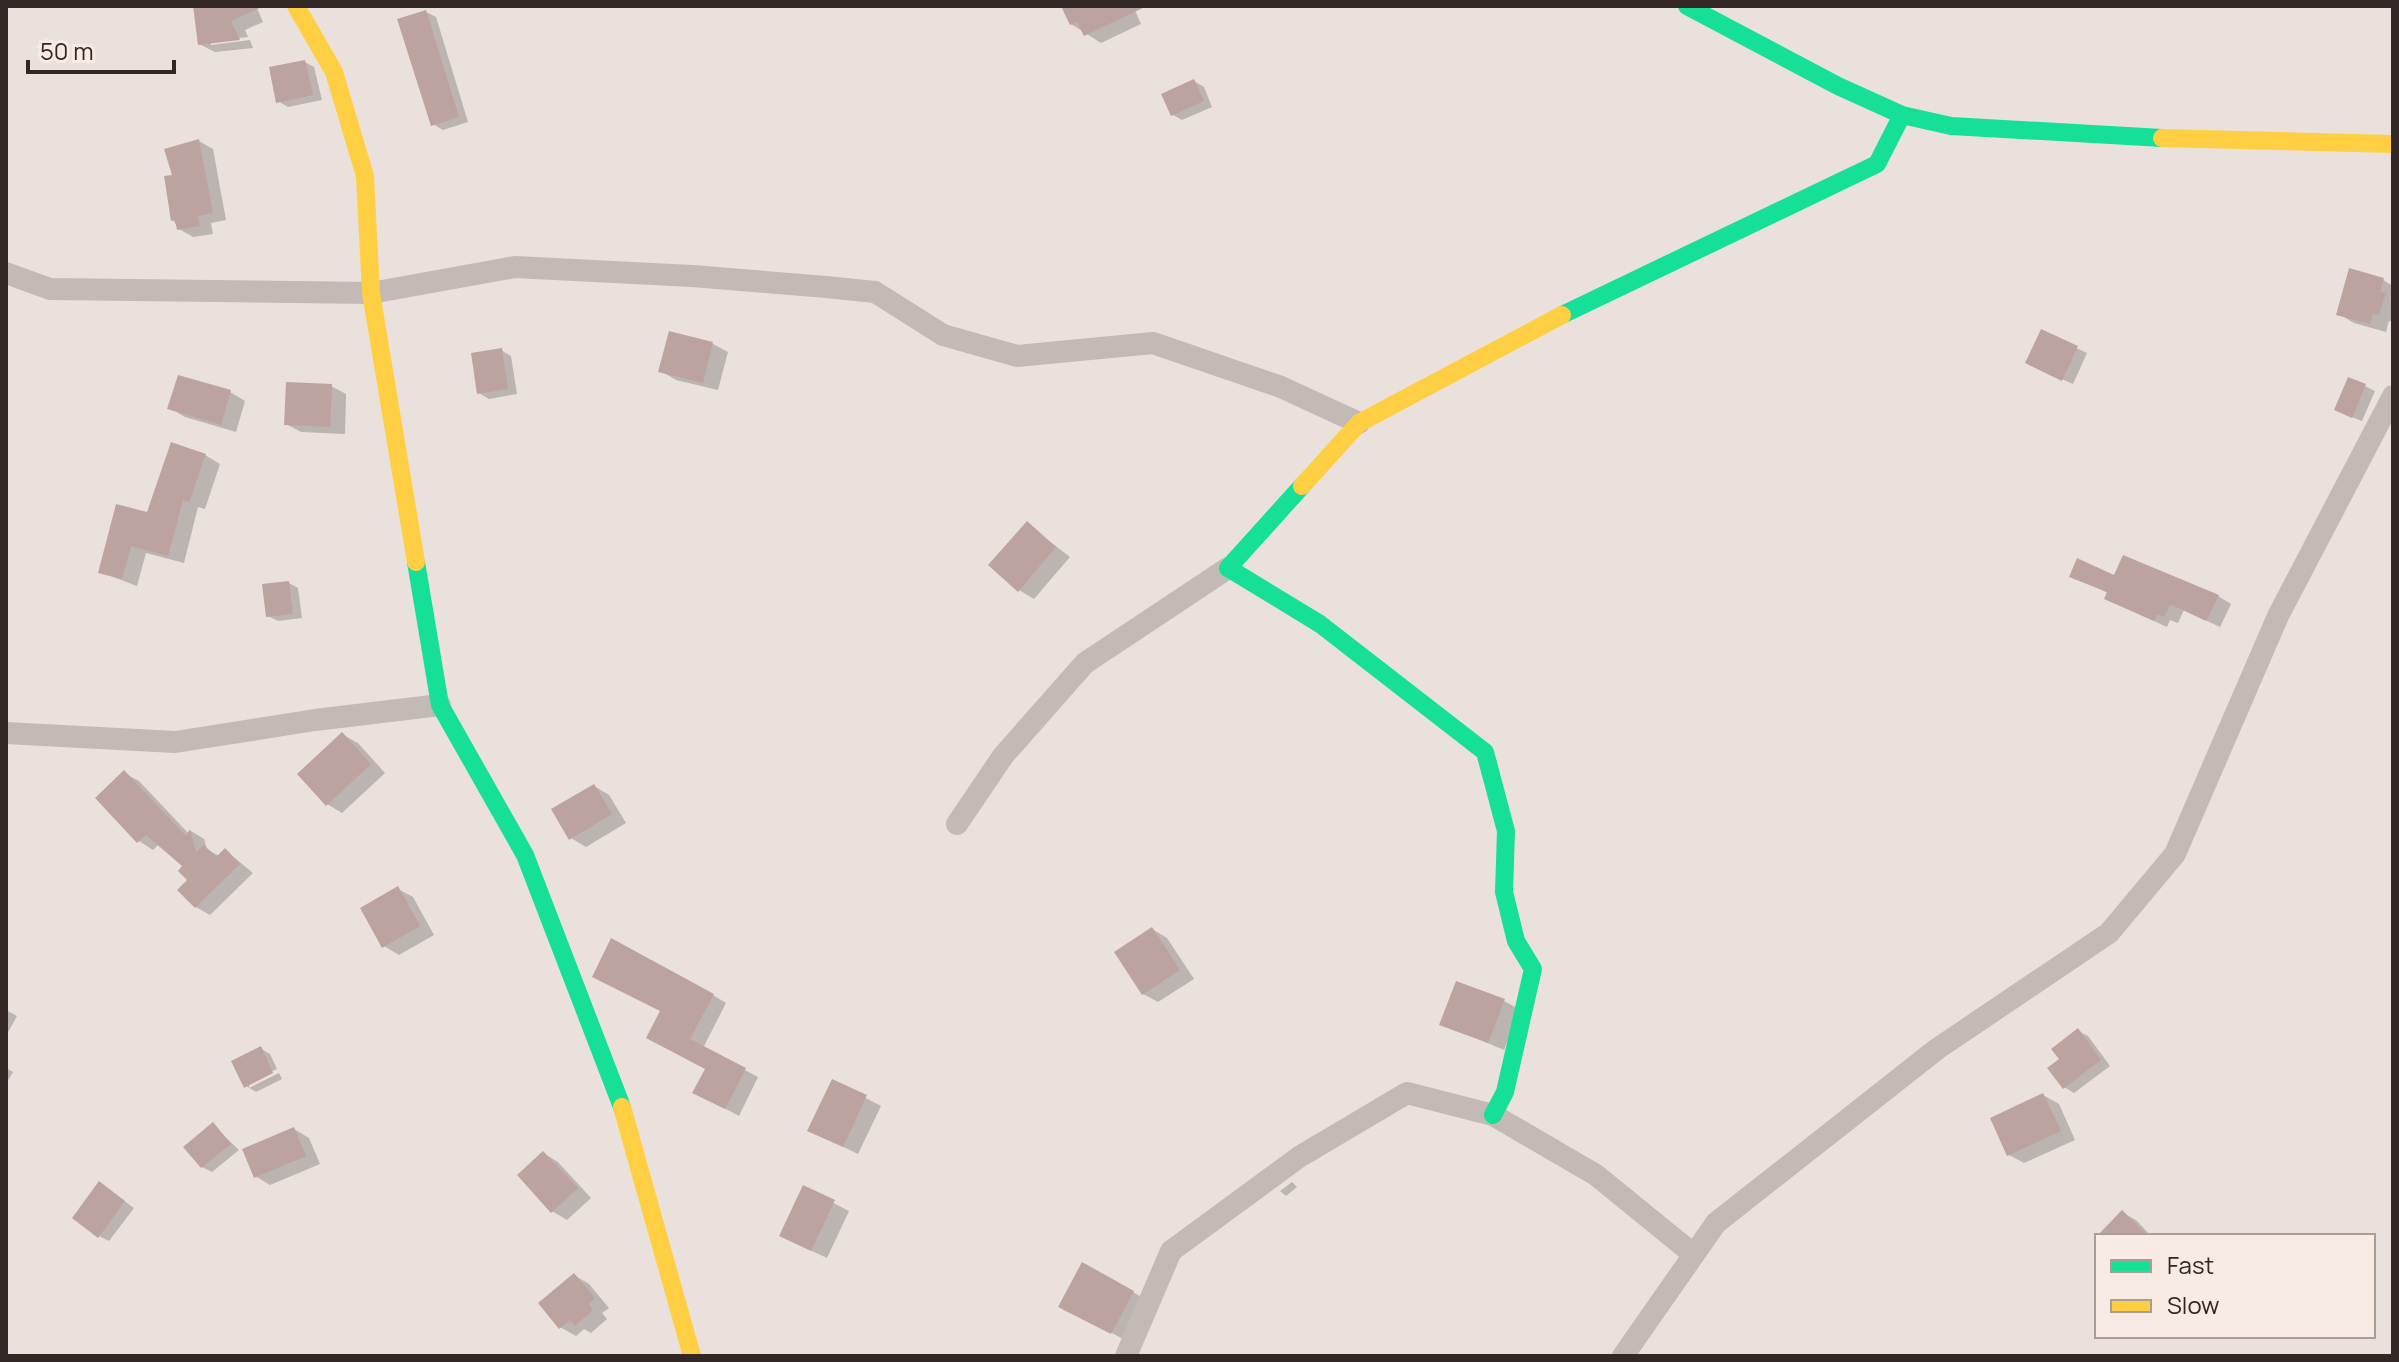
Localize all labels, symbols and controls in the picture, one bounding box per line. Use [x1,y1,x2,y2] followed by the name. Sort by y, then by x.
[28,24,174,74] scale bar
[40,34,94,67] text: 50 m
[2095,1234,2375,1338] legend
[2167,1248,2214,1281] text: Fast
[2167,1288,2220,1321] text: Slow

